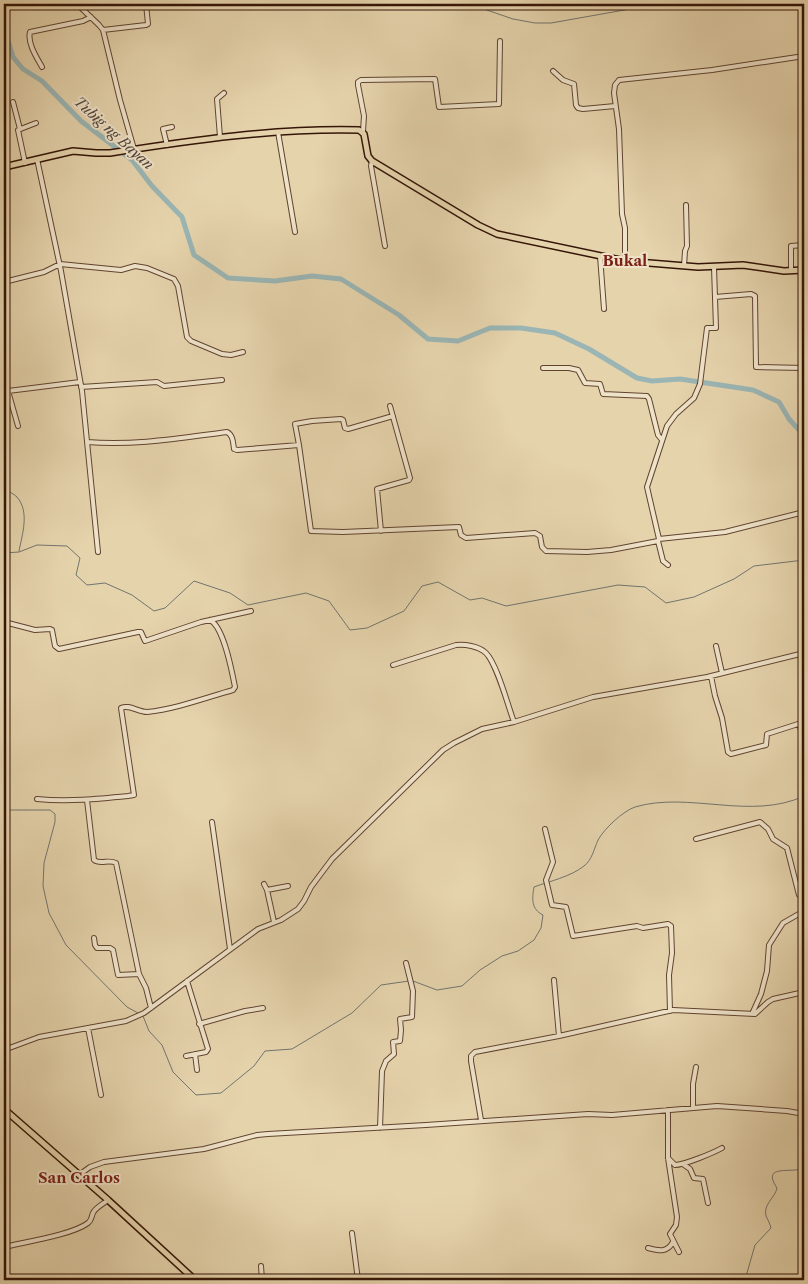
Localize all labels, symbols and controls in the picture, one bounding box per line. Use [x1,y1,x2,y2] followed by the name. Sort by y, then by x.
[71,93,157,173] water label: Tubig ng Bayan
[603,251,647,270] district label: Bukal
[38,1168,120,1187] district label: San Carlos

